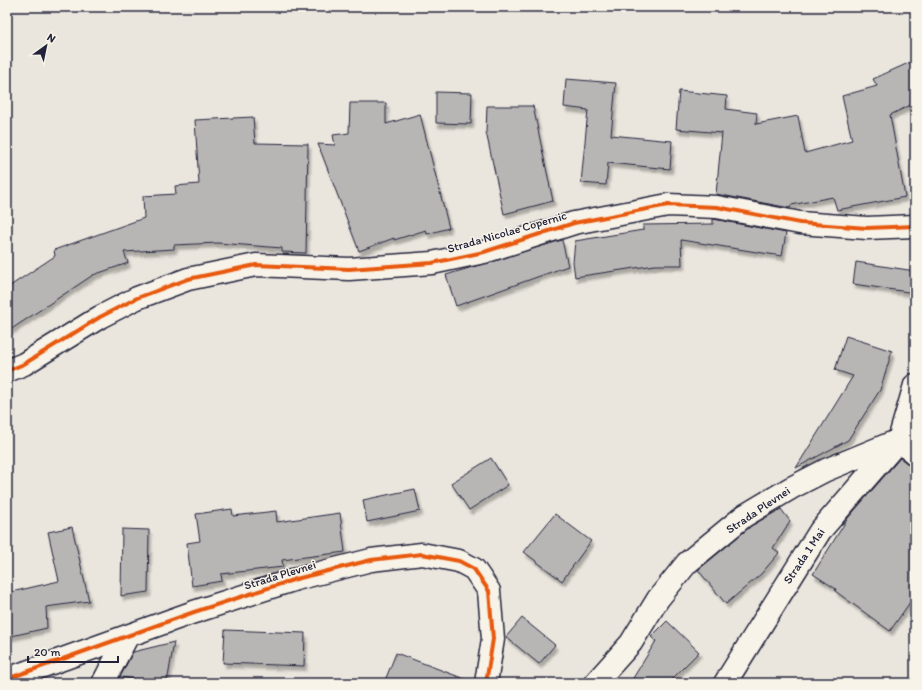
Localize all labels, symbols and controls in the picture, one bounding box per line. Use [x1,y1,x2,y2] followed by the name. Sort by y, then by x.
[26,26,66,66] north arrow
[45,31,58,46] text: N
[446,208,569,256] street label: Strada Nicolae Copernic
[723,483,793,537] street label: Strada Plevnei
[780,525,828,587] street label: Strada 1 Mai
[242,557,318,593] street label: Strada Plevnei
[28,638,118,664] scale bar
[34,645,61,659] text: 20 m

